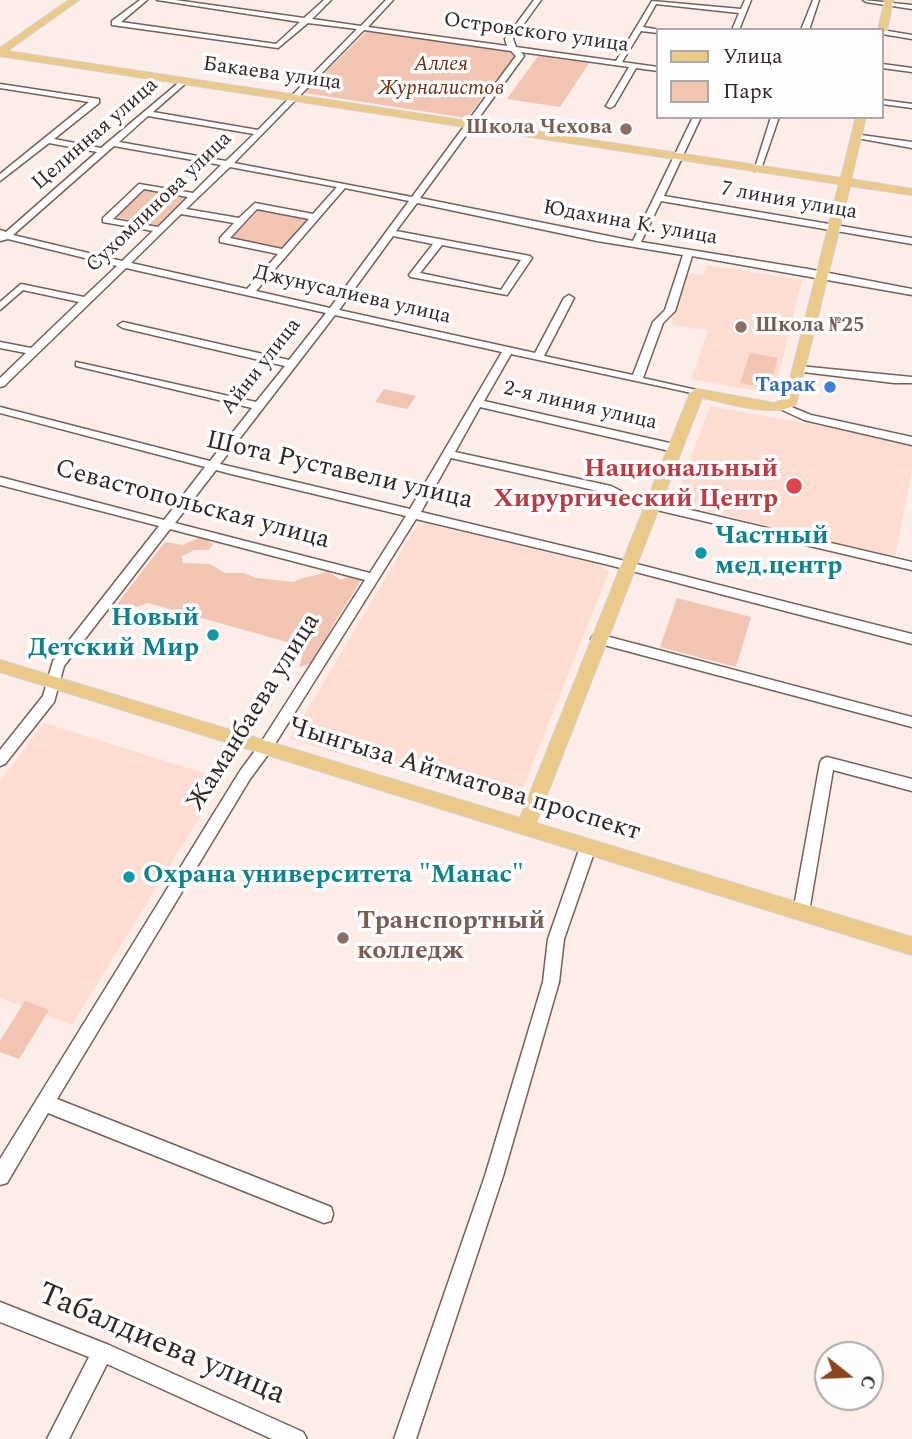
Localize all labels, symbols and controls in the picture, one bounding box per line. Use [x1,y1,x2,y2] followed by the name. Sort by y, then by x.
[442,9,630,59] street label: Островского улица
[656,28,884,119] legend
[723,41,782,73] text: Улица
[201,53,343,97] street label: Бакаева улица
[377,53,505,103] park label: Аллея Журналистов
[28,73,164,197] street label: Целинная улица
[723,76,773,108] text: Парк
[465,116,612,142] place label: Школа Чехова
[618,121,634,137] marker: Школа Чехова
[82,127,238,279] street label: Сухомлинова улица
[719,178,859,226] street label: 7 линия улица
[541,196,719,252] street label: Юдахина К. улица
[251,261,453,331] street label: Джунусалиева улица
[217,314,307,420] street label: Айни улица
[755,314,865,340] place label: Школа №25
[733,319,749,335] marker: Школа №25
[755,374,816,400] place label: Тарак
[501,377,659,437] street label: 2-я линия улица
[822,379,838,395] marker: Тарак
[203,426,475,518] street label: Шота Руставели улица
[51,454,333,558] street label: Севастопольская улица
[494,455,778,516] place label: Национальный Хирургический Центр
[784,476,804,496] marker: Национальный Хирургический Центр
[715,522,842,584] place label: Частный мед.центр
[693,545,709,561] marker: Частный мед.центр
[28,604,199,666] place label: Новый Детский Мир
[182,608,328,818] street label: Жаманбаева улица
[205,627,221,643] marker: Новый Детский Мир
[284,713,644,849] street label: Чынгыза Айтматова проспект
[143,861,524,893] place label: Охрана университета "Манас"
[121,869,137,885] marker: Охрана университета "Манас"
[357,907,545,968] place label: Транспортный колледж
[335,930,351,946] marker: Транспортный колледж
[32,1277,290,1415] street label: Табалдиева улица
[814,1341,884,1411] north arrow
[852,1371,883,1393] text: С

